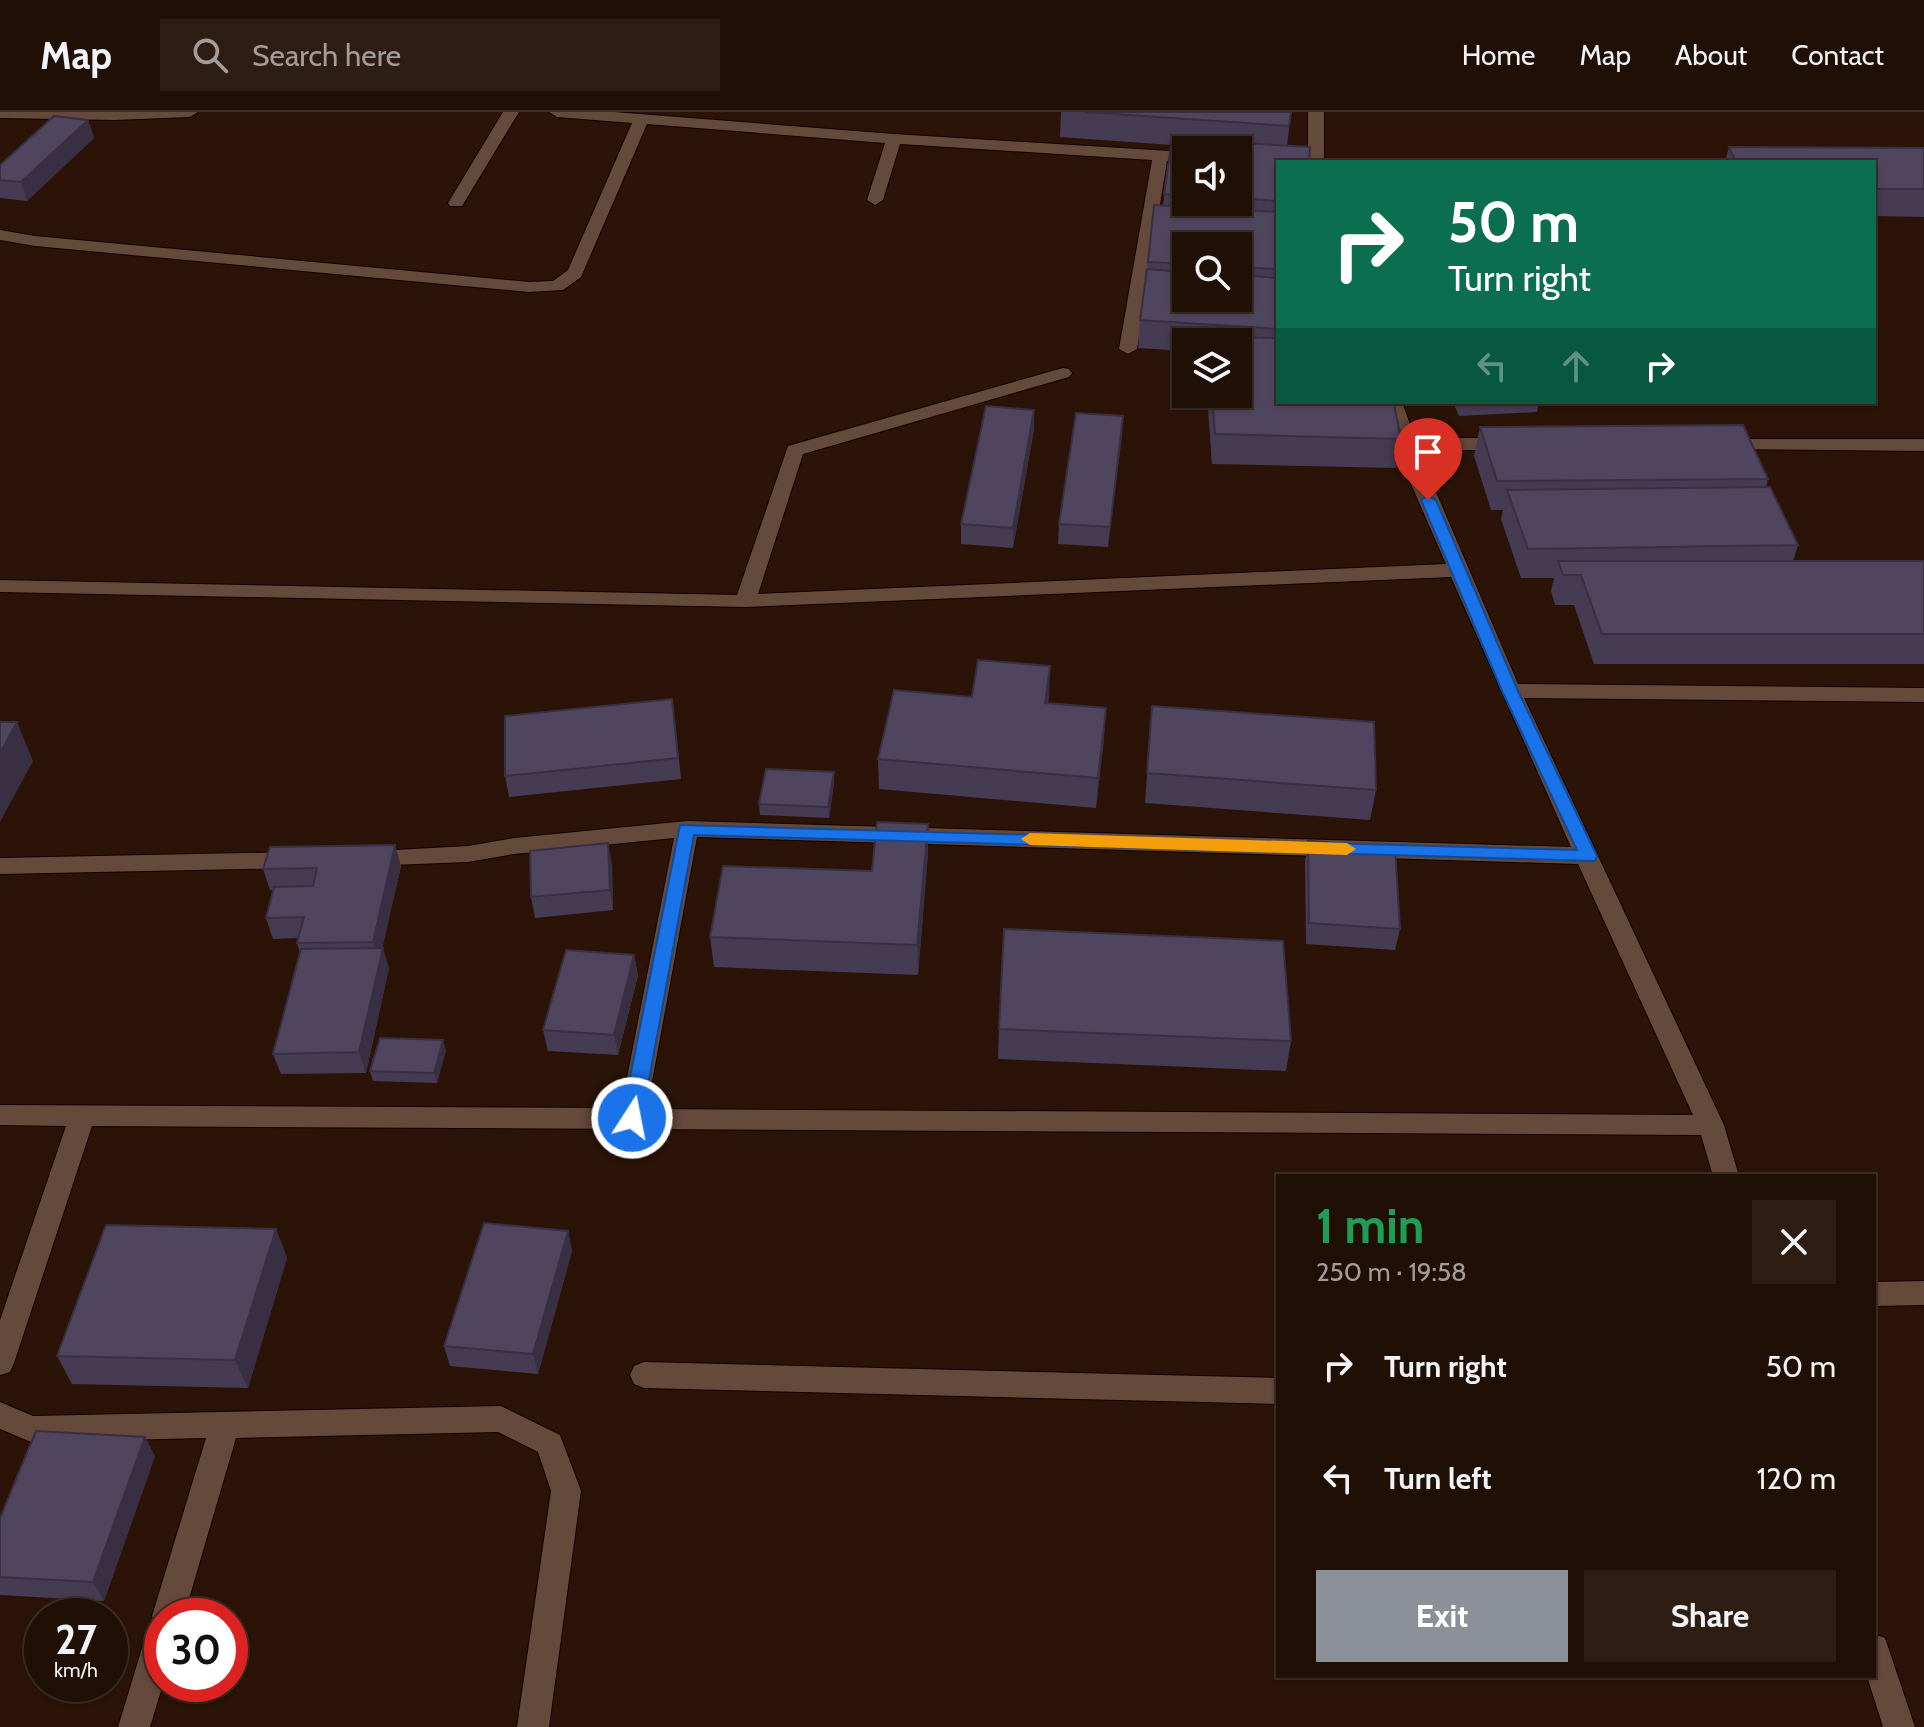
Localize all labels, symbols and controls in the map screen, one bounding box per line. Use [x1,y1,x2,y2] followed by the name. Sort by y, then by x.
[160,19,720,91] search box
[40,32,112,79] text: Map
[188,33,232,77] icon: search
[252,37,401,74] text: Search here
[1462,38,1535,72] text: Home
[1579,38,1631,72] text: Map
[1675,38,1747,72] text: About
[1791,38,1884,72] text: Contact
[1172,136,1252,408] map controls
[1172,136,1252,216] button: sound
[1448,188,1579,256] text: 50 m
[1316,192,1420,296] icon: right
[1172,232,1252,312] button: search
[1448,256,1591,300] text: Turn right
[1172,328,1252,408] button: layers
[1470,344,1514,388] icon: left
[1554,344,1598,388] icon: ahead
[1638,344,1682,388] icon: right
[1394,418,1462,500] pin
[1406,430,1450,474] icon: arrive
[590,1076,674,1160] position arrow
[1316,1197,1424,1255] text: 1 min
[1752,1200,1836,1284] button: close
[1316,1256,1467,1288] text: 250 m · 19:58
[1316,1344,1360,1388] icon: right
[1384,1348,1507,1385] text: Turn right
[1766,1348,1836,1385] text: 50 m
[1316,1456,1360,1500] icon: left
[1384,1460,1492,1497] text: Turn left
[1756,1460,1836,1497] text: 120 m
[1316,1570,1568,1662] button: Exit
[1584,1570,1836,1662] button: Share
[144,1598,248,1702] speed limit sign: 30
[55,1615,97,1664] text: 27
[54,1658,98,1682] text: km/h

